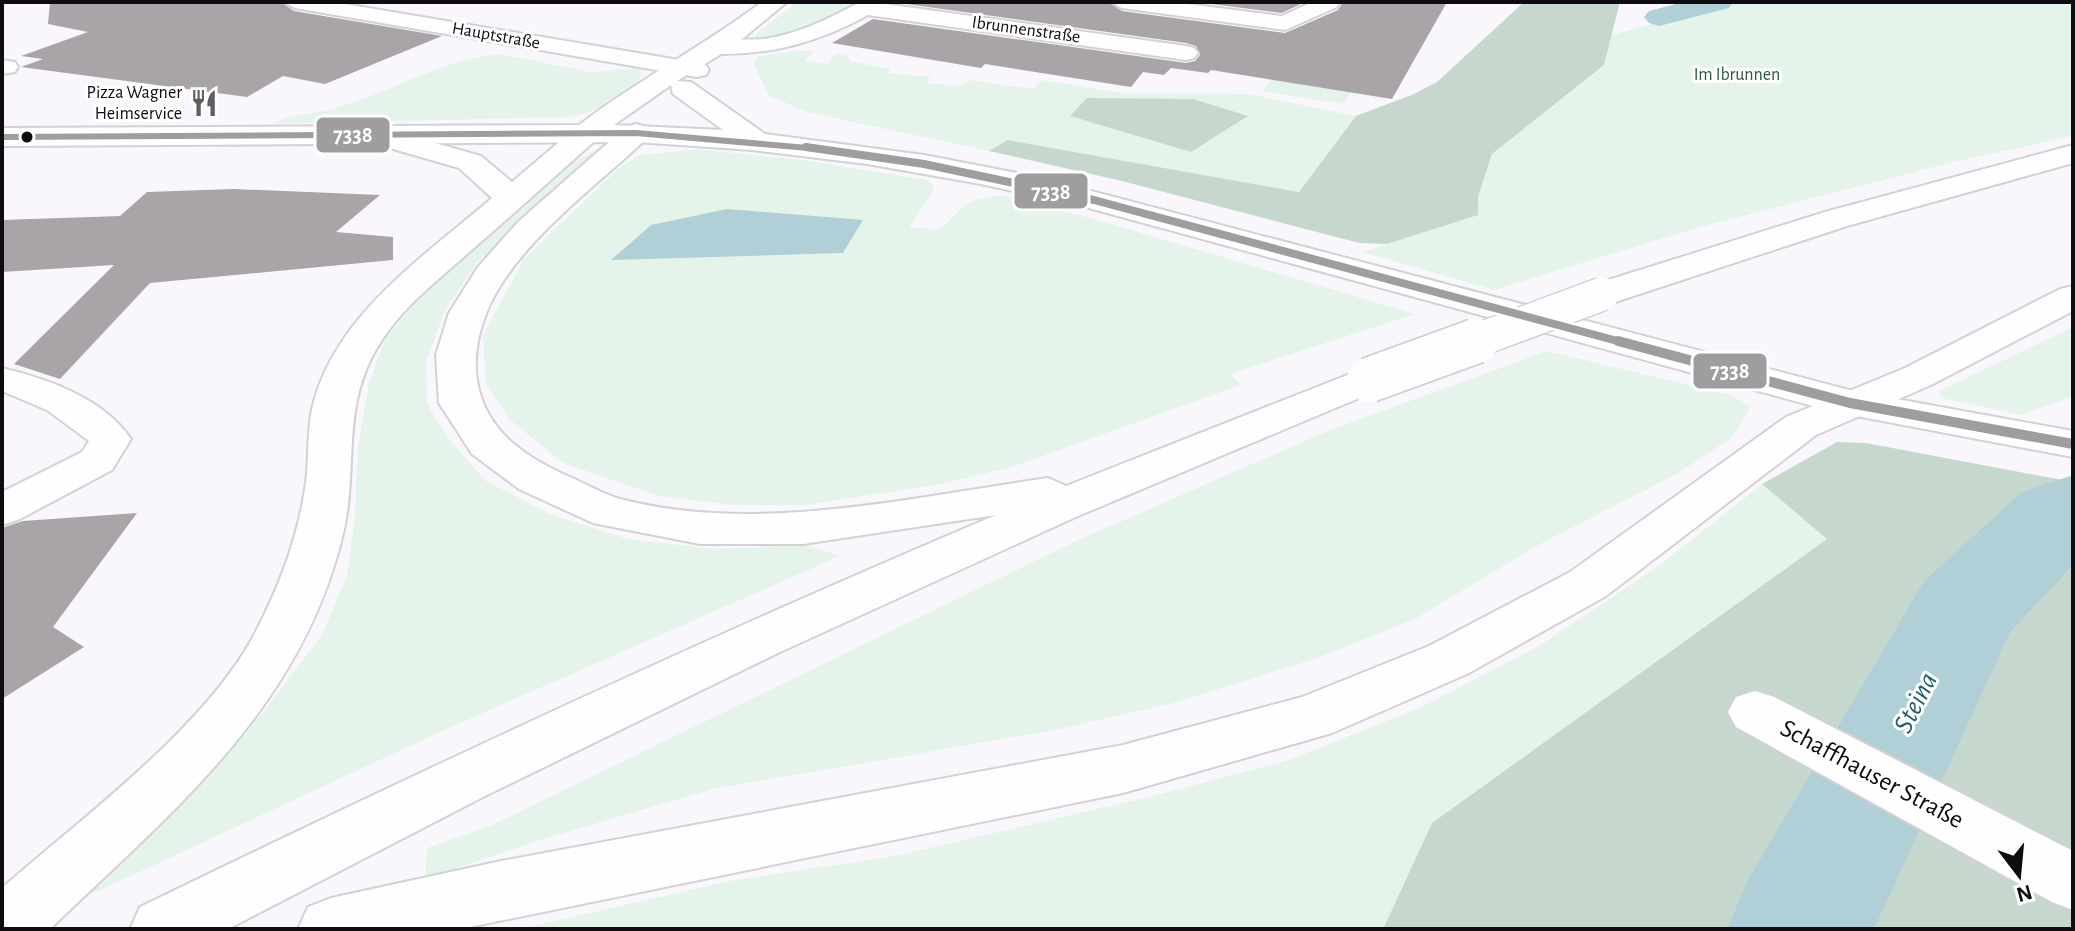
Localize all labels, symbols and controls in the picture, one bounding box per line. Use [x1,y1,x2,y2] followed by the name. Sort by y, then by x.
[971,13,1081,47] street label: Ibrunnenstraße
[451,19,541,53] street label: Hauptstraße
[1694,66,1780,84] park label: Im Ibrunnen
[87,84,182,123] place label: Pizza Wagner Heimservice
[189,88,219,118] restaurant icon: Pizza Wagner Heimservice
[315,116,391,154] line badge: 7338
[333,124,373,146] text: 7338
[19,129,35,145] unlabelled marker
[1013,172,1089,210] line badge: 7338
[1031,181,1071,203] text: 7338
[1692,352,1768,390] line badge: 7338
[1710,360,1750,382] text: 7338
[1889,668,1943,738] water label: Steina
[1776,715,1968,833] street label: Schaffhauser Straße
[1979,835,2059,915] north arrow
[2014,881,2035,906] text: N

